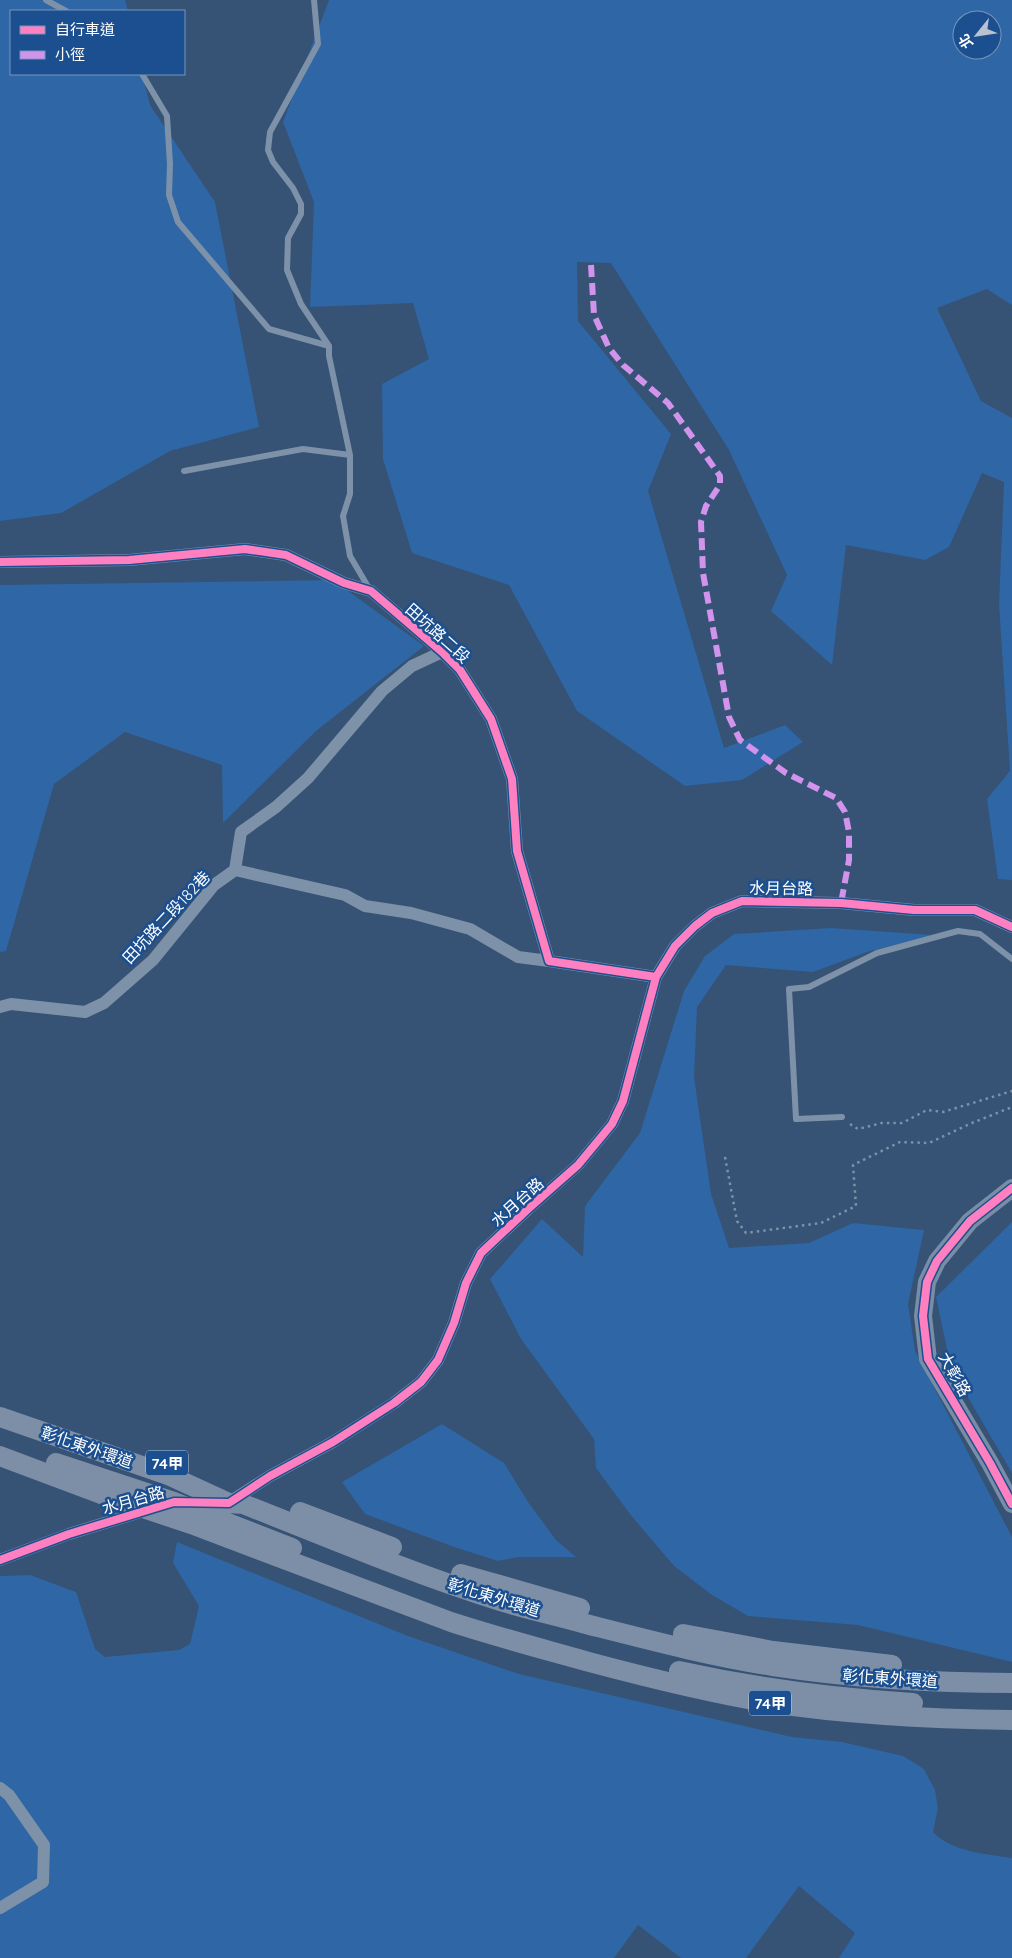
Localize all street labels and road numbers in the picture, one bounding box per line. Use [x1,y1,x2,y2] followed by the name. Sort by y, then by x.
[402,599,474,667] street label: 田坑路二段
[118,867,214,967] street label: 田坑路二段182巷
[749,877,813,899] street label: 水月台路
[487,1173,547,1231] street label: 水月台路
[935,1348,975,1400] street label: 大彰路
[38,1422,136,1472] street label: 彰化東外環道
[146,1450,188,1476] road number: 74甲
[99,1482,167,1518] street label: 水月台路
[445,1573,543,1621] street label: 彰化東外環道
[841,1665,939,1691] street label: 彰化東外環道
[749,1690,791,1716] road number: 74甲

